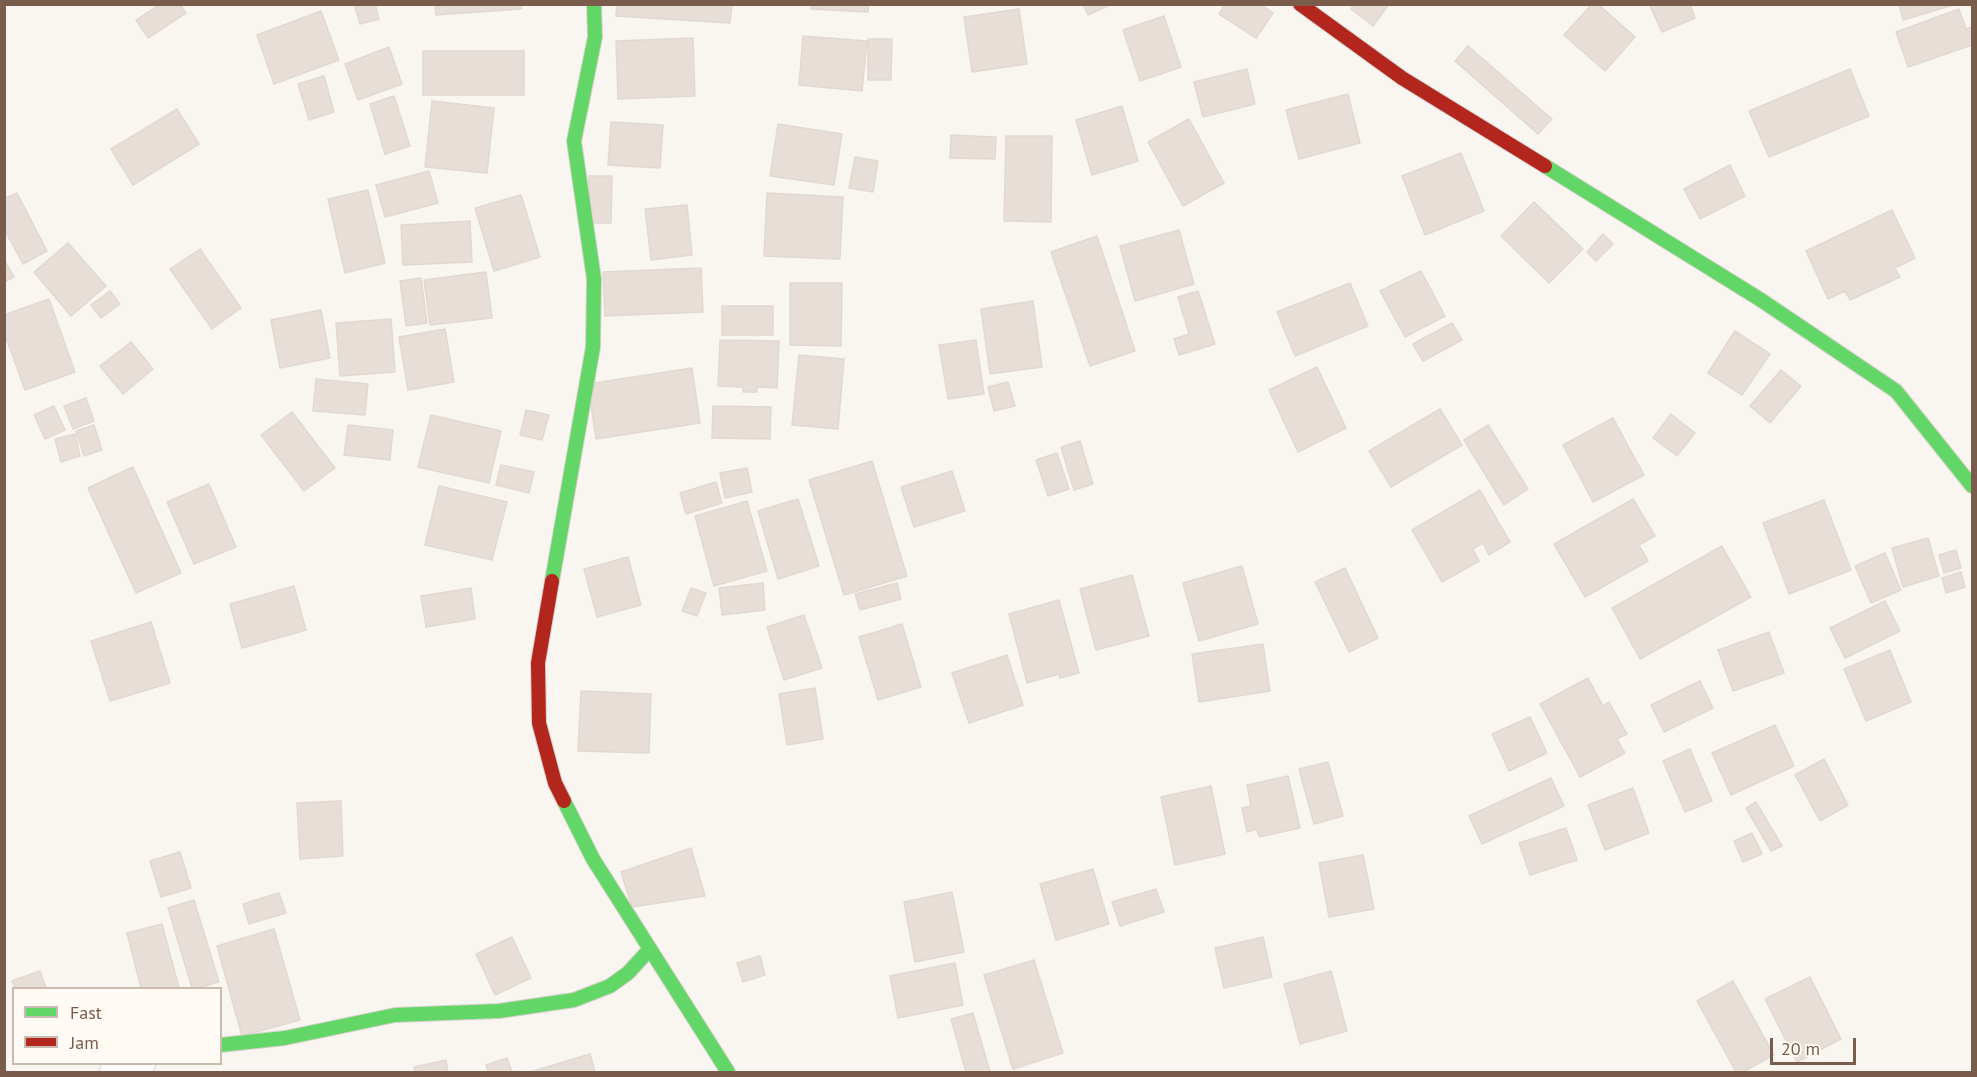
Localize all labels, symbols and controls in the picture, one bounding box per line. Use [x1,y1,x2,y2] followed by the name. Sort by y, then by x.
[12,987,222,1065] legend
[70,1001,102,1024] text: Fast
[1773,1026,1858,1064] scale bar
[70,1031,99,1054] text: Jam
[1781,1037,1820,1060] text: 20 m

